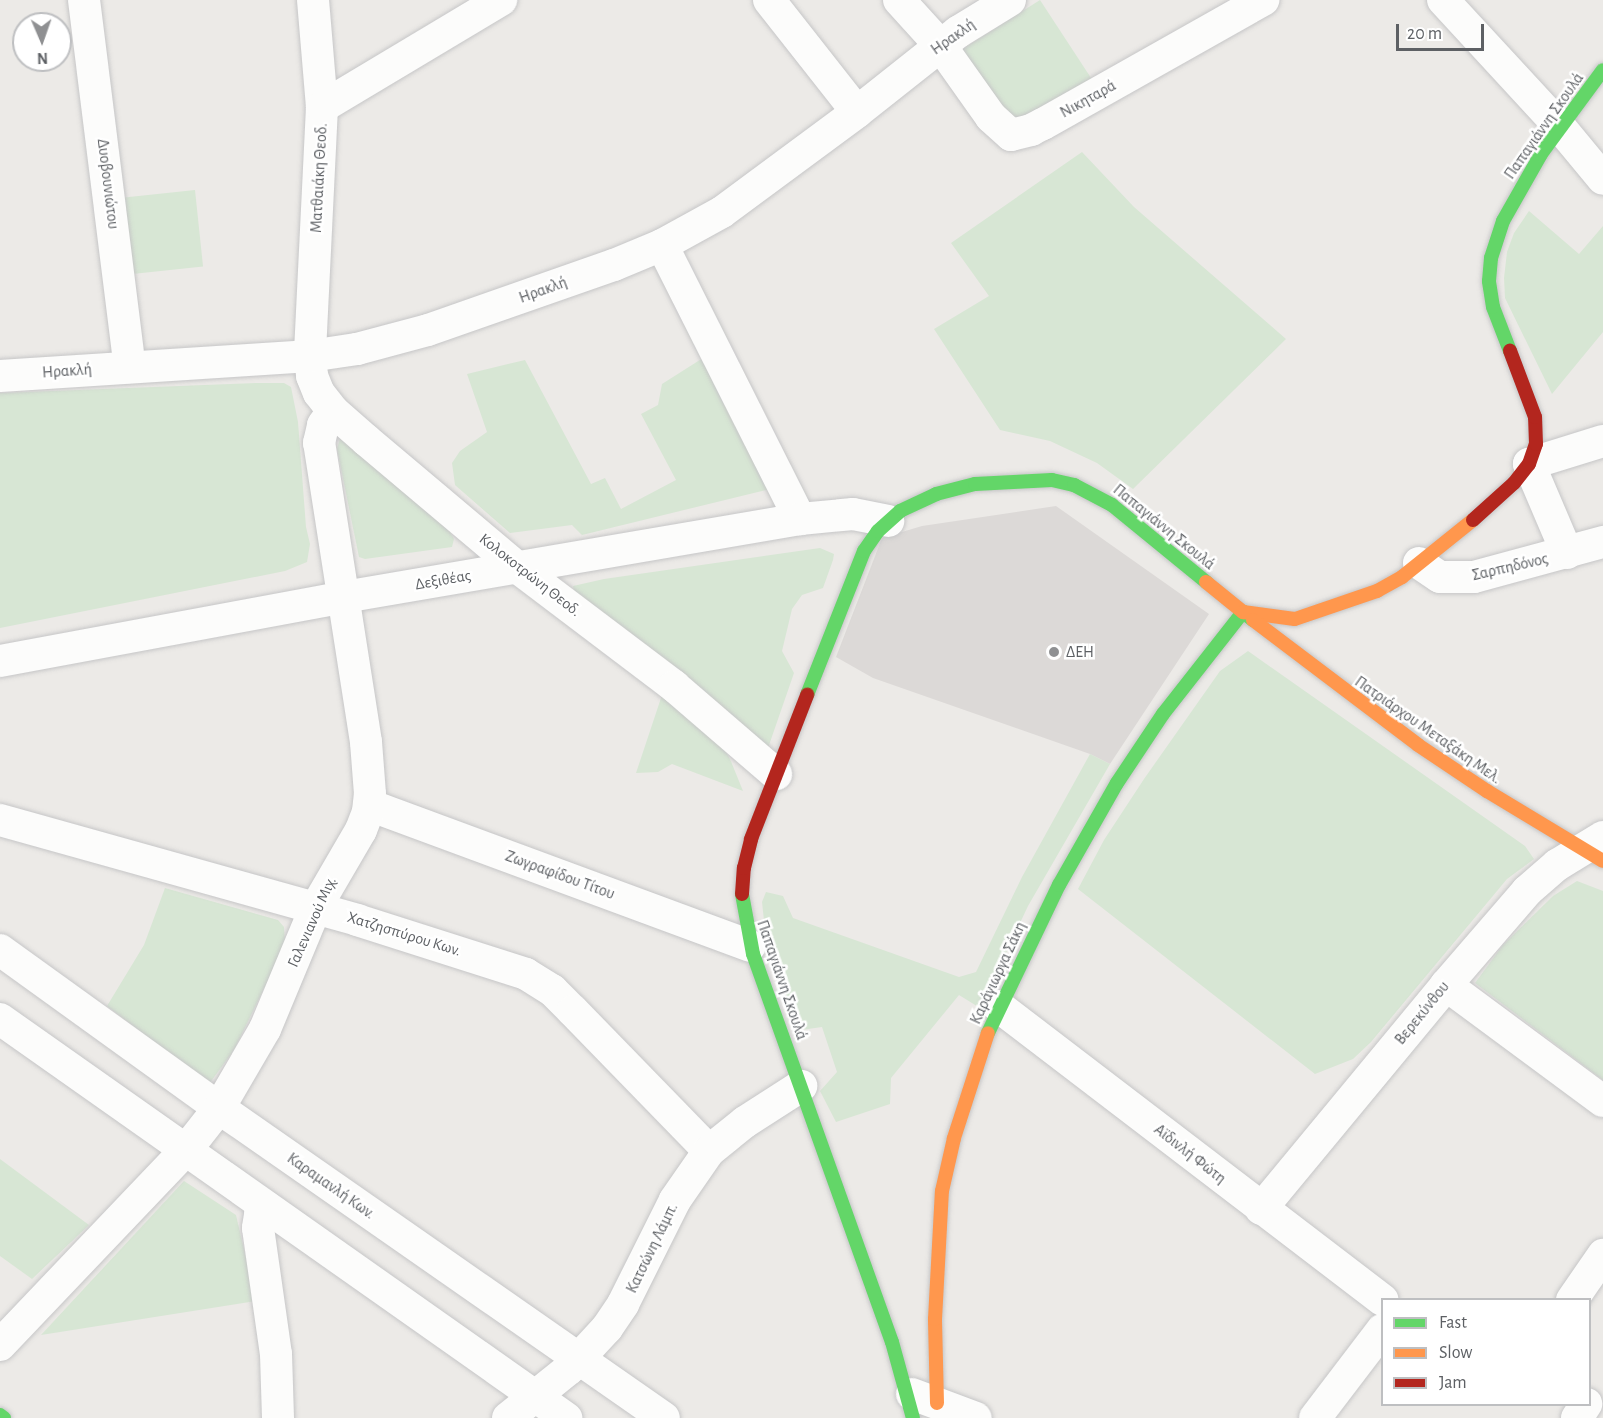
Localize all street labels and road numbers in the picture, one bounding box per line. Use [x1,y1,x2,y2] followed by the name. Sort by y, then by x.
[927,15,979,59] street label: Ηρακλή
[1500,69,1588,183] street label: Παπαγιάννη Σκουλά
[1057,76,1119,122] street label: Νικηταρά
[307,123,331,233] street label: Ματθαιάκη Θεοδ.
[93,138,123,230] street label: Δυοβουνιώτου
[516,272,570,308] street label: Ηρακλή
[42,360,92,382] street label: Ηρακλή
[1109,480,1219,574] street label: Παπαγιάννη Σκουλά
[475,529,585,621] street label: Κολοκοτρώνη Θεοδ.
[1470,549,1550,585] street label: Σαρπηδόνος
[414,566,472,594] street label: Δεξιθέας
[1351,672,1505,788] street label: Πατριάρχου Μεταξάκη Μελ.
[503,846,617,904] street label: Ζωγραφίδου Τίτου
[283,874,341,970] street label: Γαλενιανού Μιχ.
[345,908,463,960] street label: Χατζησπύρου Κων.
[753,918,811,1042] street label: Παπαγιάννη Σκουλά
[966,919,1030,1027] street label: Καράγιωργα Σάκη
[1391,977,1453,1049] street label: Βερεκύνθου
[1150,1120,1230,1188] street label: Αϊδινλή Φώτη
[283,1149,379,1223] street label: Καραμανλή Κων.
[622,1200,682,1296] street label: Κατσώνη Λάμπ.

